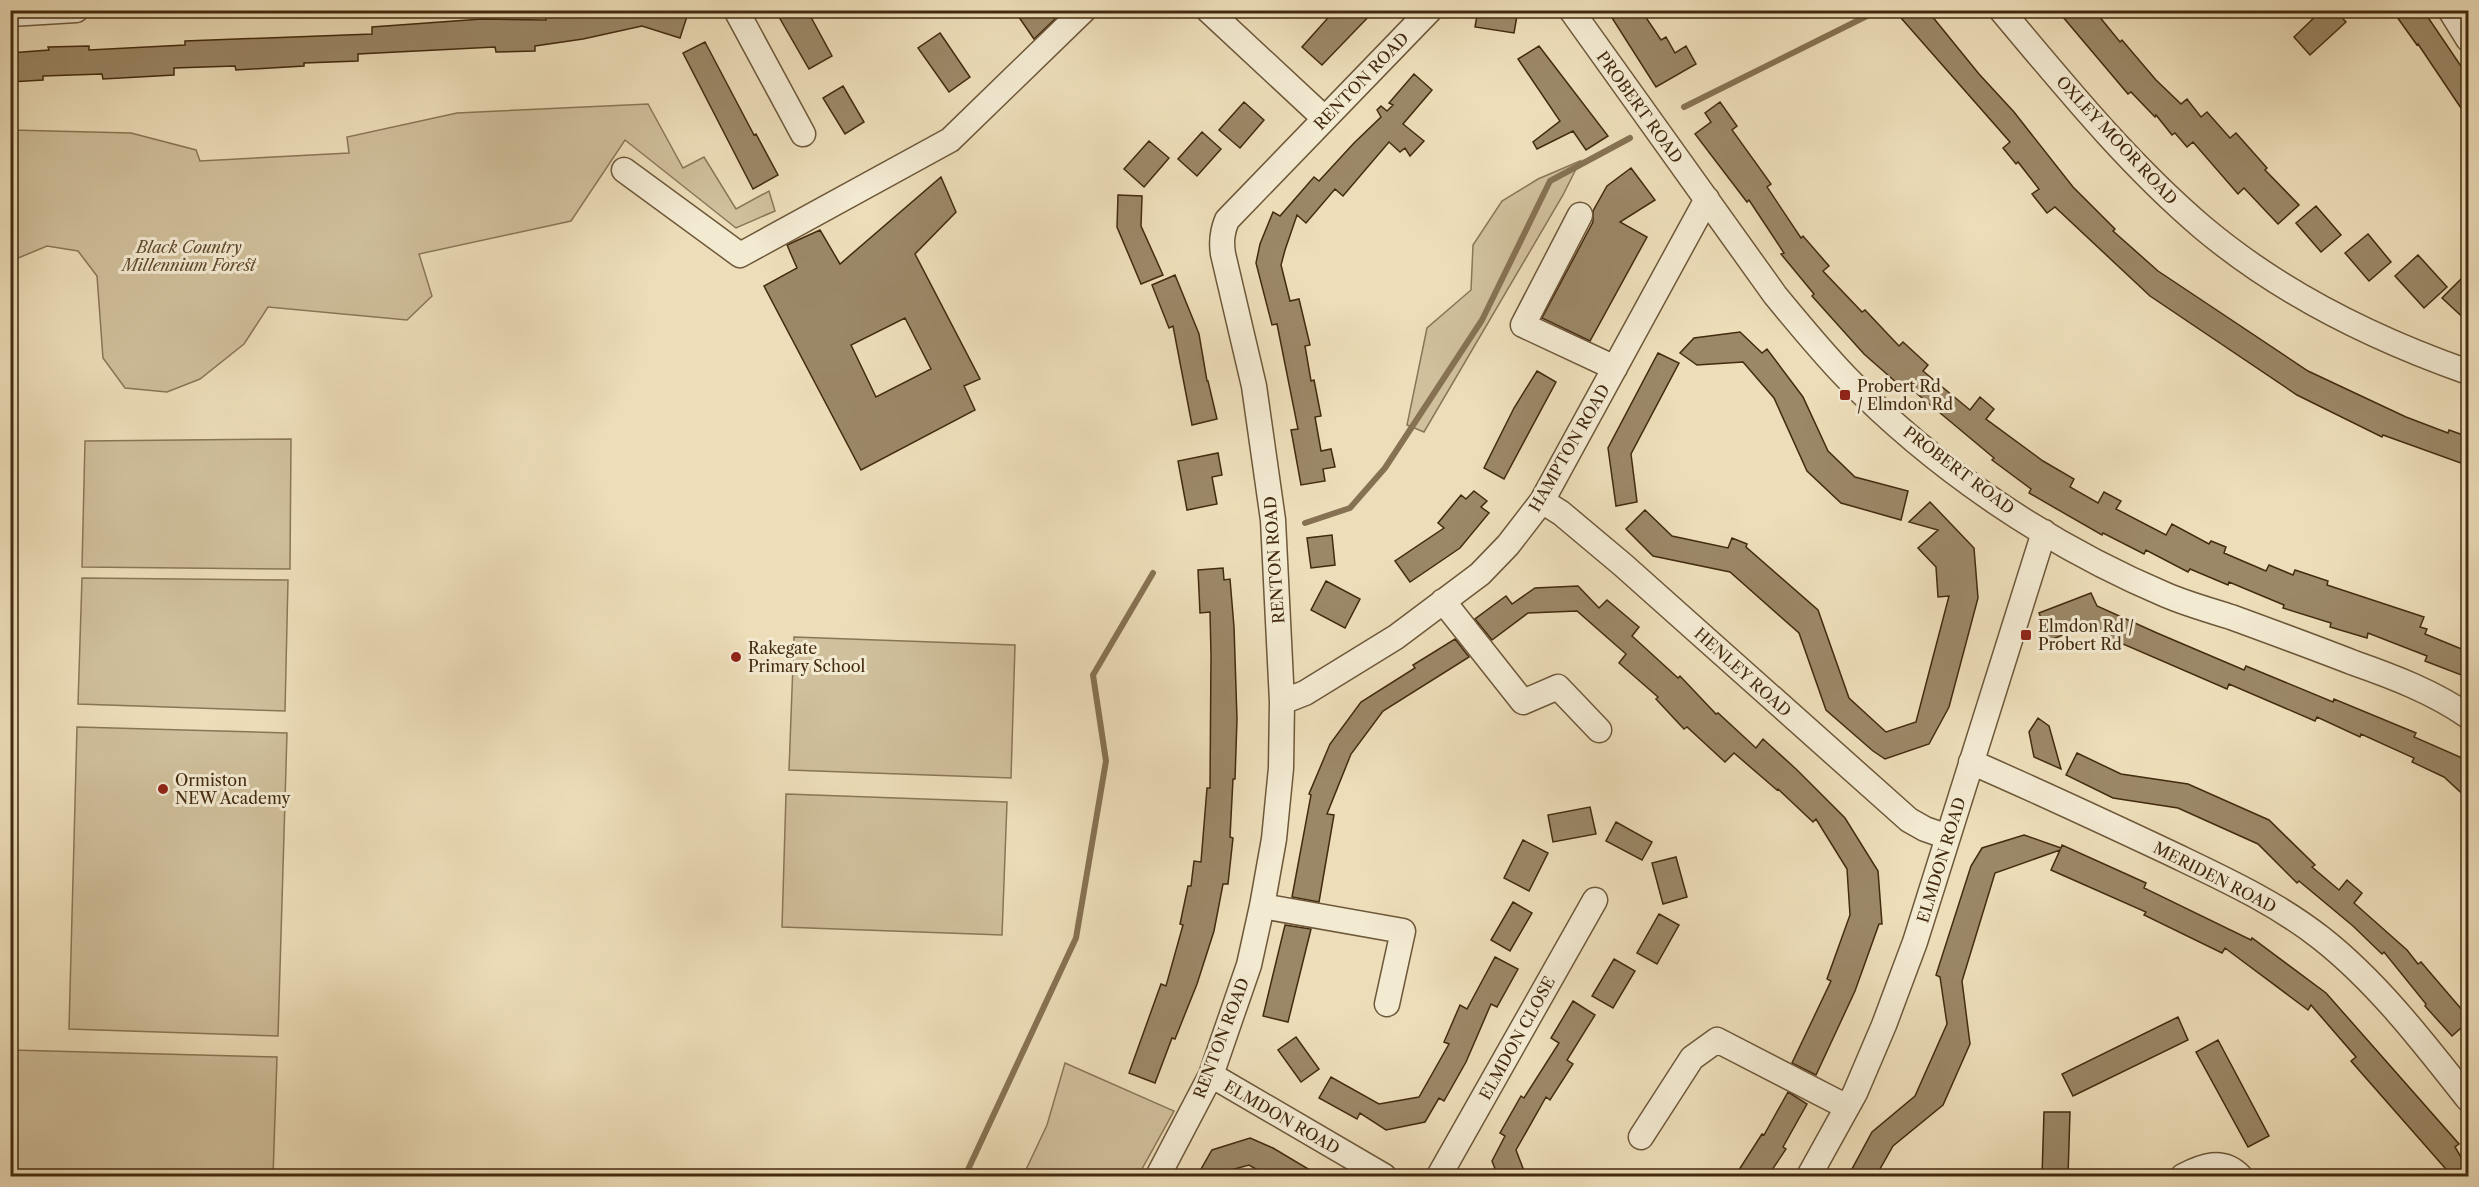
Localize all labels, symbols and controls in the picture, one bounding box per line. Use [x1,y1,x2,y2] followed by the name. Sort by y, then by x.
[1309,28,1413,134] street label: RENTON ROAD
[1593,47,1687,167] street label: PROBERT ROAD
[2052,72,2182,208] street label: OXLEY MOOR ROAD
[120,237,257,275] park label: Black Country Millennium Forest
[1857,376,1953,414] place label: Probert Rd / Elmdon Rd
[1524,381,1614,515] street label: HAMPTON ROAD
[1838,388,1852,402] marker: Probert Rd / Elmdon Rd
[1900,422,2018,518] street label: PROBERT ROAD
[1260,496,1288,624] street label: RENTON ROAD
[2038,616,2134,654] place label: Elmdon Rd / Probert Rd
[1690,623,1796,721] street label: HENLEY ROAD
[2019,628,2033,642] marker: Elmdon Rd / Probert Rd
[748,638,866,676] place label: Rakegate Primary School
[729,650,743,664] marker: Rakegate Primary School
[175,770,291,808] place label: Ormiston NEW Academy
[156,782,170,796] marker: Ormiston NEW Academy
[1912,795,1970,925] street label: ELMDON ROAD
[2150,837,2280,917] street label: MERIDEN ROAD
[1475,973,1559,1103] street label: ELMDON CLOSE
[1189,975,1253,1101] street label: RENTON ROAD
[1221,1076,1343,1158] street label: ELMDON ROAD

